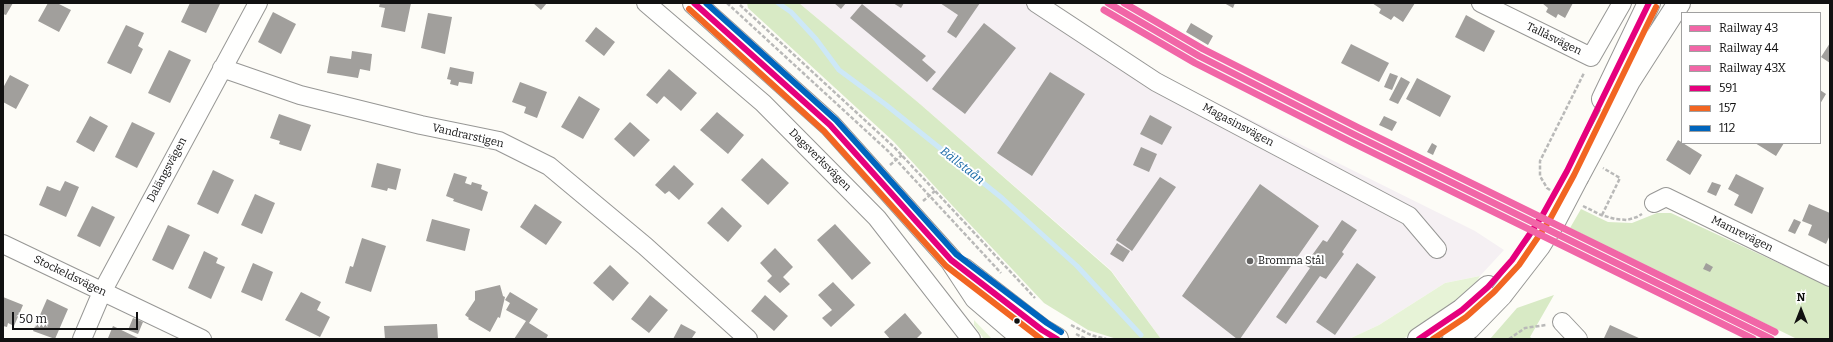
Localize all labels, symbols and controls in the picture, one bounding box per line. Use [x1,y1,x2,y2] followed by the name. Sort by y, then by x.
[1681,12,1821,144] legend
[1524,20,1584,58] street label: Tallåsvägen
[1719,21,1778,35] text: Railway 43
[1719,41,1778,55] text: Railway 44
[1719,61,1786,75] text: Railway 43X
[1719,81,1737,95] text: 591
[1200,101,1276,149] street label: Magasinsvägen
[1719,101,1736,115] text: 157
[431,121,505,151] street label: Vandrarstigen
[1719,121,1735,135] text: 112
[786,126,854,194] street label: Dagsverksvägen
[144,135,190,205] street label: Dalängsvägen
[937,144,987,188] water label: Bällstaån
[1709,213,1775,255] street label: Mamrevägen
[31,253,109,299] street label: Stockeldsvägen
[1258,254,1325,268] place label: Bromma Stål
[1245,256,1255,266] marker: Bromma Stål
[1781,290,1821,330] north arrow
[1797,291,1805,304] text: N
[14,304,140,330] scale bar
[19,312,47,326] text: 50 m
[1012,316,1022,326] unlabelled marker

